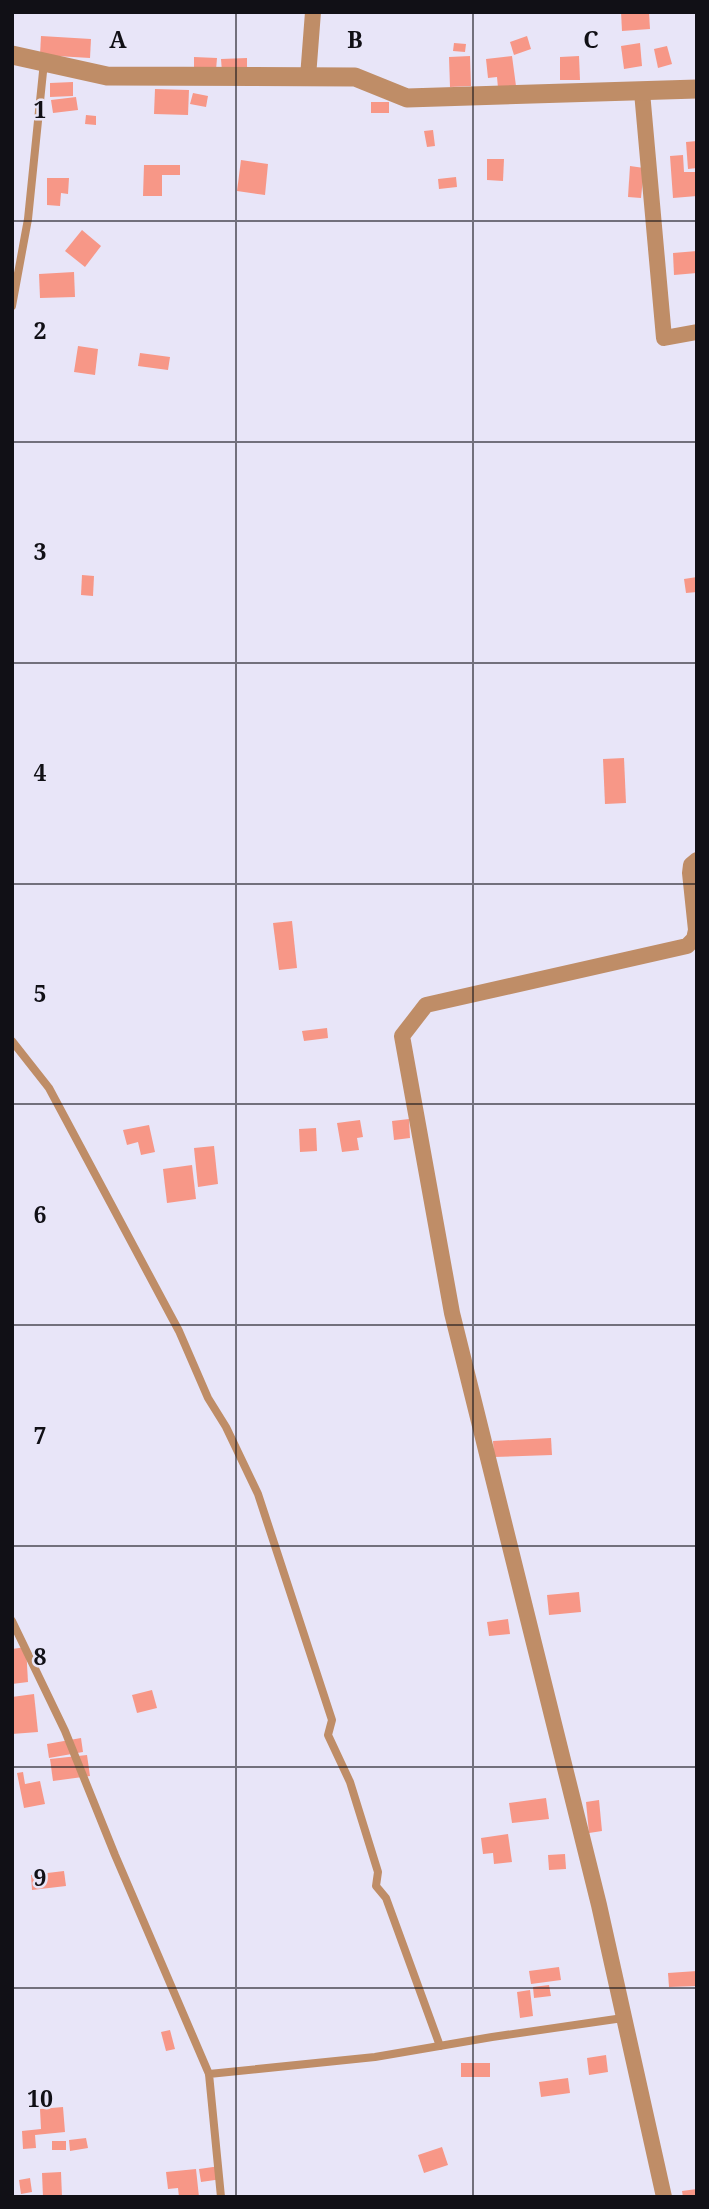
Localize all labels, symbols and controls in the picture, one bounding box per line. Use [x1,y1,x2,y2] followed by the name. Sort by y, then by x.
[109,23,127,55] text: A
[347,23,363,55] text: B
[583,23,599,55] text: C
[34,93,47,125] text: 1
[34,314,47,346] text: 2
[34,535,47,567] text: 3
[34,756,47,788] text: 4
[34,977,47,1009] text: 5
[34,1198,47,1230] text: 6
[34,1419,47,1451] text: 7
[34,1640,47,1672] text: 8
[34,1861,47,1893] text: 9
[27,2082,53,2114] text: 10

